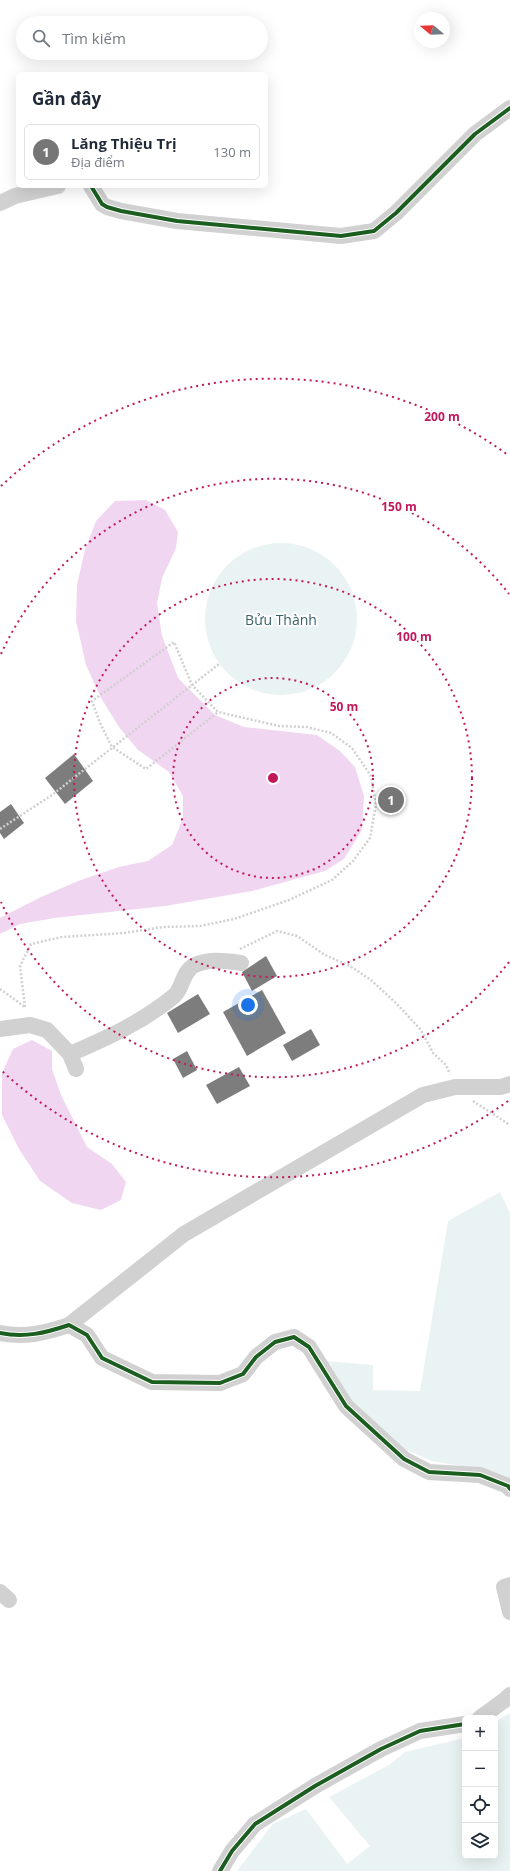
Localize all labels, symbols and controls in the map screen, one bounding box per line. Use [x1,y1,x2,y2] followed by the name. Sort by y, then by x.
[414,12,450,48] north arrow
[16,16,268,60] search box
[30,27,52,49] icon: search
[62,28,126,48] text: Tìm kiếm
[32,87,101,110] text: Gần đây
[71,133,177,153] text: Lăng Thiệu Trị
[42,143,50,161] text: 1
[213,143,251,161] text: 130 m
[71,153,125,171] text: Địa điểm
[424,408,460,425] text: 200 m
[381,498,417,515] text: 150 m
[245,610,317,629] park label: Bửu Thành
[396,628,432,645] text: 100 m
[330,698,358,715] text: 50 m
[266,771,280,785] centre of rings
[378,785,404,815] pin: 1
[238,995,258,1015] your location
[462,1715,498,1859] map controls
[462,1715,498,1751] button: +
[462,1751,498,1787] button: −
[462,1787,498,1823] button: locate
[462,1823,498,1859] button: layers

